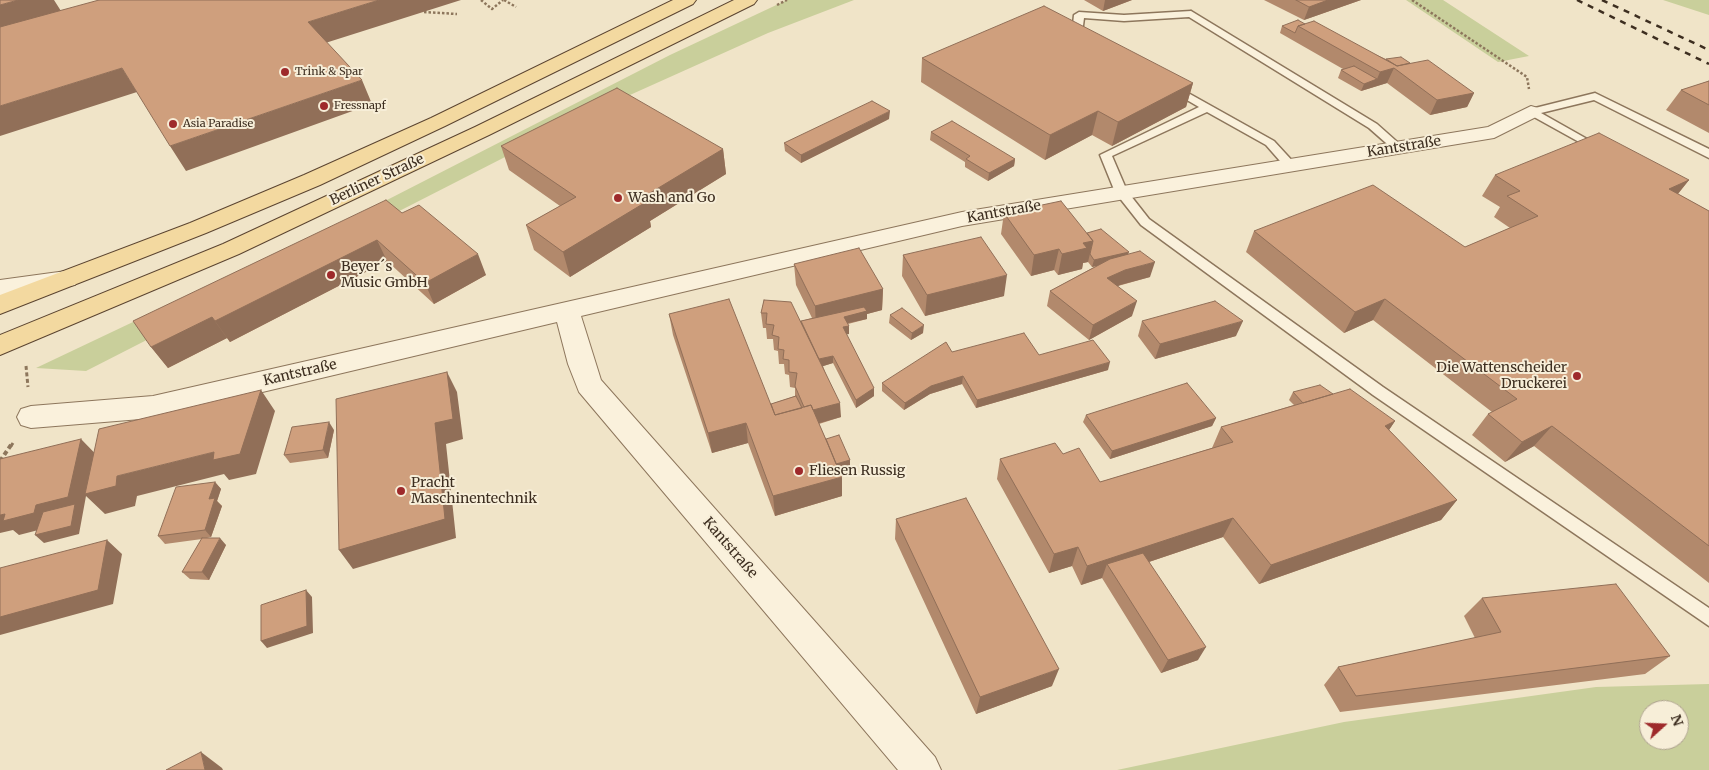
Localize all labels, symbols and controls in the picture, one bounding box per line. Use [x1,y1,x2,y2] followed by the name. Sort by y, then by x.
[295,65,363,79] place label: Trink & Spar
[279,66,291,78] marker: Trink & Spar
[334,99,386,113] place label: Fressnapf
[318,100,330,112] marker: Fressnapf
[183,117,253,131] place label: Asia Paradise
[167,118,179,130] marker: Asia Paradise
[1366,133,1442,161] street label: Kantstraße
[327,151,427,209] street label: Berliner Straße
[628,190,715,206] place label: Wash and Go
[612,192,624,204] marker: Wash and Go
[966,197,1042,227] street label: Kantstraße
[341,259,428,292] place label: Beyer´s Music GmbH
[325,269,337,281] marker: Beyer´s Music GmbH
[262,356,338,390] street label: Kantstraße
[1436,360,1567,392] place label: Die Wattenscheider Druckerei
[1571,370,1583,382] marker: Die Wattenscheider Druckerei
[809,463,905,479] place label: Fliesen Russig
[793,465,805,477] marker: Fliesen Russig
[411,475,537,508] place label: Pracht Maschinentechnik
[395,485,407,497] marker: Pracht Maschinentechnik
[699,514,761,582] street label: Kantstraße
[1639,700,1689,750] north arrow
[1667,712,1688,728] text: N

